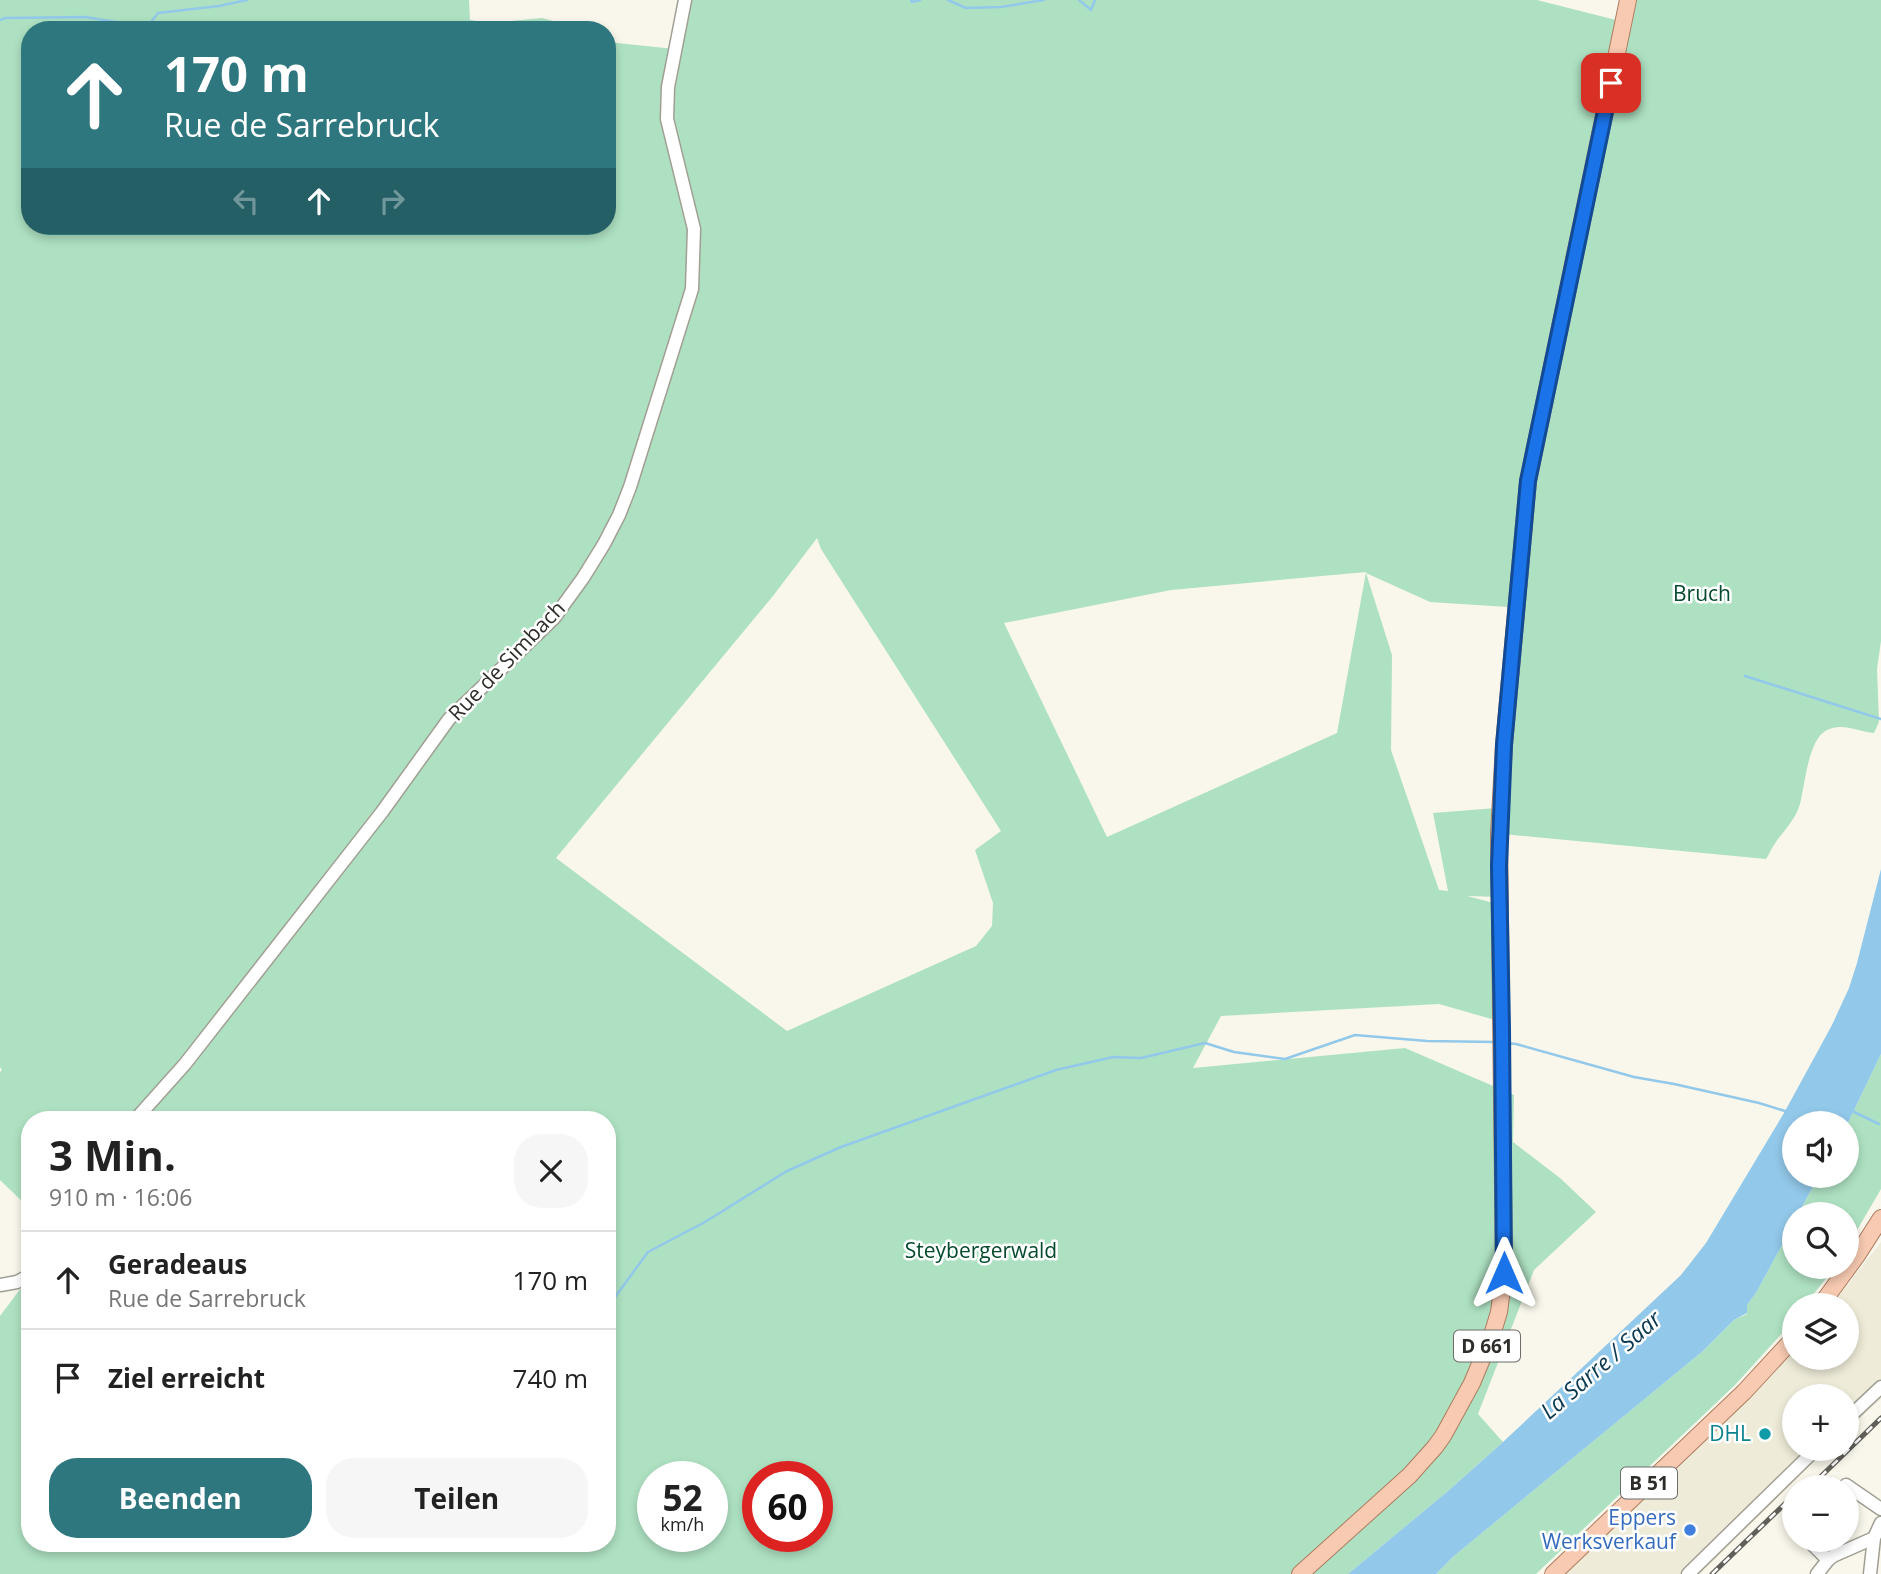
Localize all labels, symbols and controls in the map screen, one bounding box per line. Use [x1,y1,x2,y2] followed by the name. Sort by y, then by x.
[164,40,309,106] text: 170 m
[49,49,140,140] icon: ahead
[1581,53,1641,113] pin
[1592,64,1630,102] icon: arrive
[164,103,439,146] text: Rue de Sarrebruck
[227,182,265,220] icon: left
[300,182,338,220] icon: ahead
[373,182,411,220] icon: right
[1673,579,1731,607] park label: Bruch
[442,594,571,726] street label: Rue de Simbach
[1782,1111,1859,1552] map controls
[1782,1111,1859,1188] button: sound
[49,1126,176,1183] text: 3 Min.
[514,1134,588,1208] button: close
[49,1181,192,1213] text: 910 m · 16:06
[1782,1202,1859,1279] button: search
[905,1236,1057,1264] park label: Steybergerwald
[1467,1236,1541,1310] position arrow
[108,1246,247,1282] text: Geradeaus
[49,1261,87,1299] icon: ahead
[513,1262,588,1298] text: 170 m
[108,1282,306,1314] text: Rue de Sarrebruck
[1782,1293,1859,1370] button: layers
[1533,1302,1668,1426] water label: La Sarre / Saar
[1454,1330,1520,1362] road number: D 661
[49,1359,87,1397] icon: arrive
[108,1360,265,1396] text: Ziel erreicht
[513,1360,588,1396] text: 740 m
[1782,1384,1859,1461] button: +
[1709,1419,1751,1447] place label: DHL
[1757,1426,1773,1442] marker: DHL
[49,1458,312,1538] button: Beenden
[326,1458,588,1538] button: Teilen
[742,1461,833,1552] speed limit sign: 60
[1621,1468,1677,1498] road number: B 51
[662,1474,703,1521] text: 52
[1782,1475,1859,1552] button: −
[1542,1503,1678,1555] place label: Eppers Werksverkauf
[661,1512,704,1536] text: km/h
[1682,1522,1698,1538] marker: Eppers Werksverkauf

